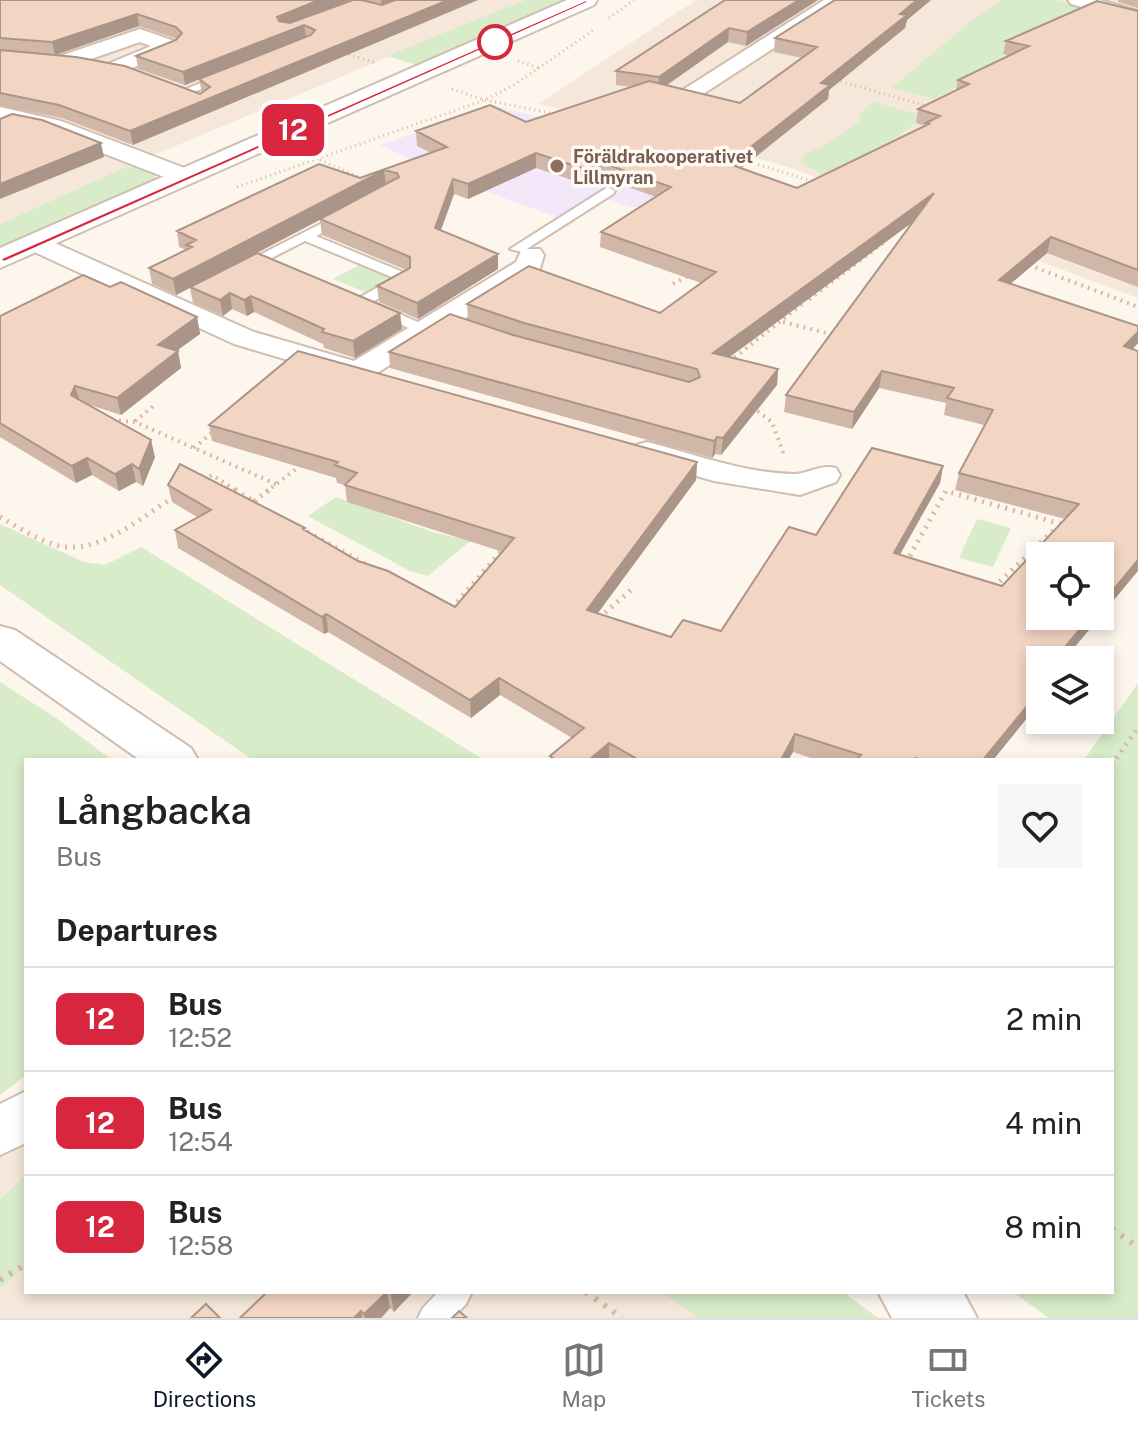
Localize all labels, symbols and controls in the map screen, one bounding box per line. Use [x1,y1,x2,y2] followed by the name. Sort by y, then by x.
[478,25,512,59] unlabelled marker
[257,104,329,156] line badge: 12
[278,113,308,146] text: 12
[573,146,753,188] place label: Föräldrakooperativet Lillmyran
[548,157,566,175] marker: Föräldrakooperativet Lillmyran
[1026,542,1114,734] map controls
[1026,542,1114,630] button: locate
[1026,646,1114,734] button: layers
[998,784,1082,868] button: heart
[56,788,252,833] text: Långbacka
[56,841,102,872] text: Bus
[56,912,218,948] text: Departures
[168,986,222,1022] text: Bus
[1006,1001,1082,1037] text: 2 min
[85,1002,115,1035] text: 12
[168,1022,232,1053] text: 12:52
[168,1090,222,1126] text: Bus
[1005,1105,1082,1141] text: 4 min
[85,1106,115,1139] text: 12
[168,1126,233,1157] text: 12:54
[168,1194,222,1230] text: Bus
[1004,1209,1082,1245] text: 8 min
[85,1210,115,1243] text: 12
[168,1230,233,1261] text: 12:58
[153,1338,256,1412] tab: Directions
[561,1338,606,1412] tab: Map
[912,1338,985,1412] tab: Tickets

